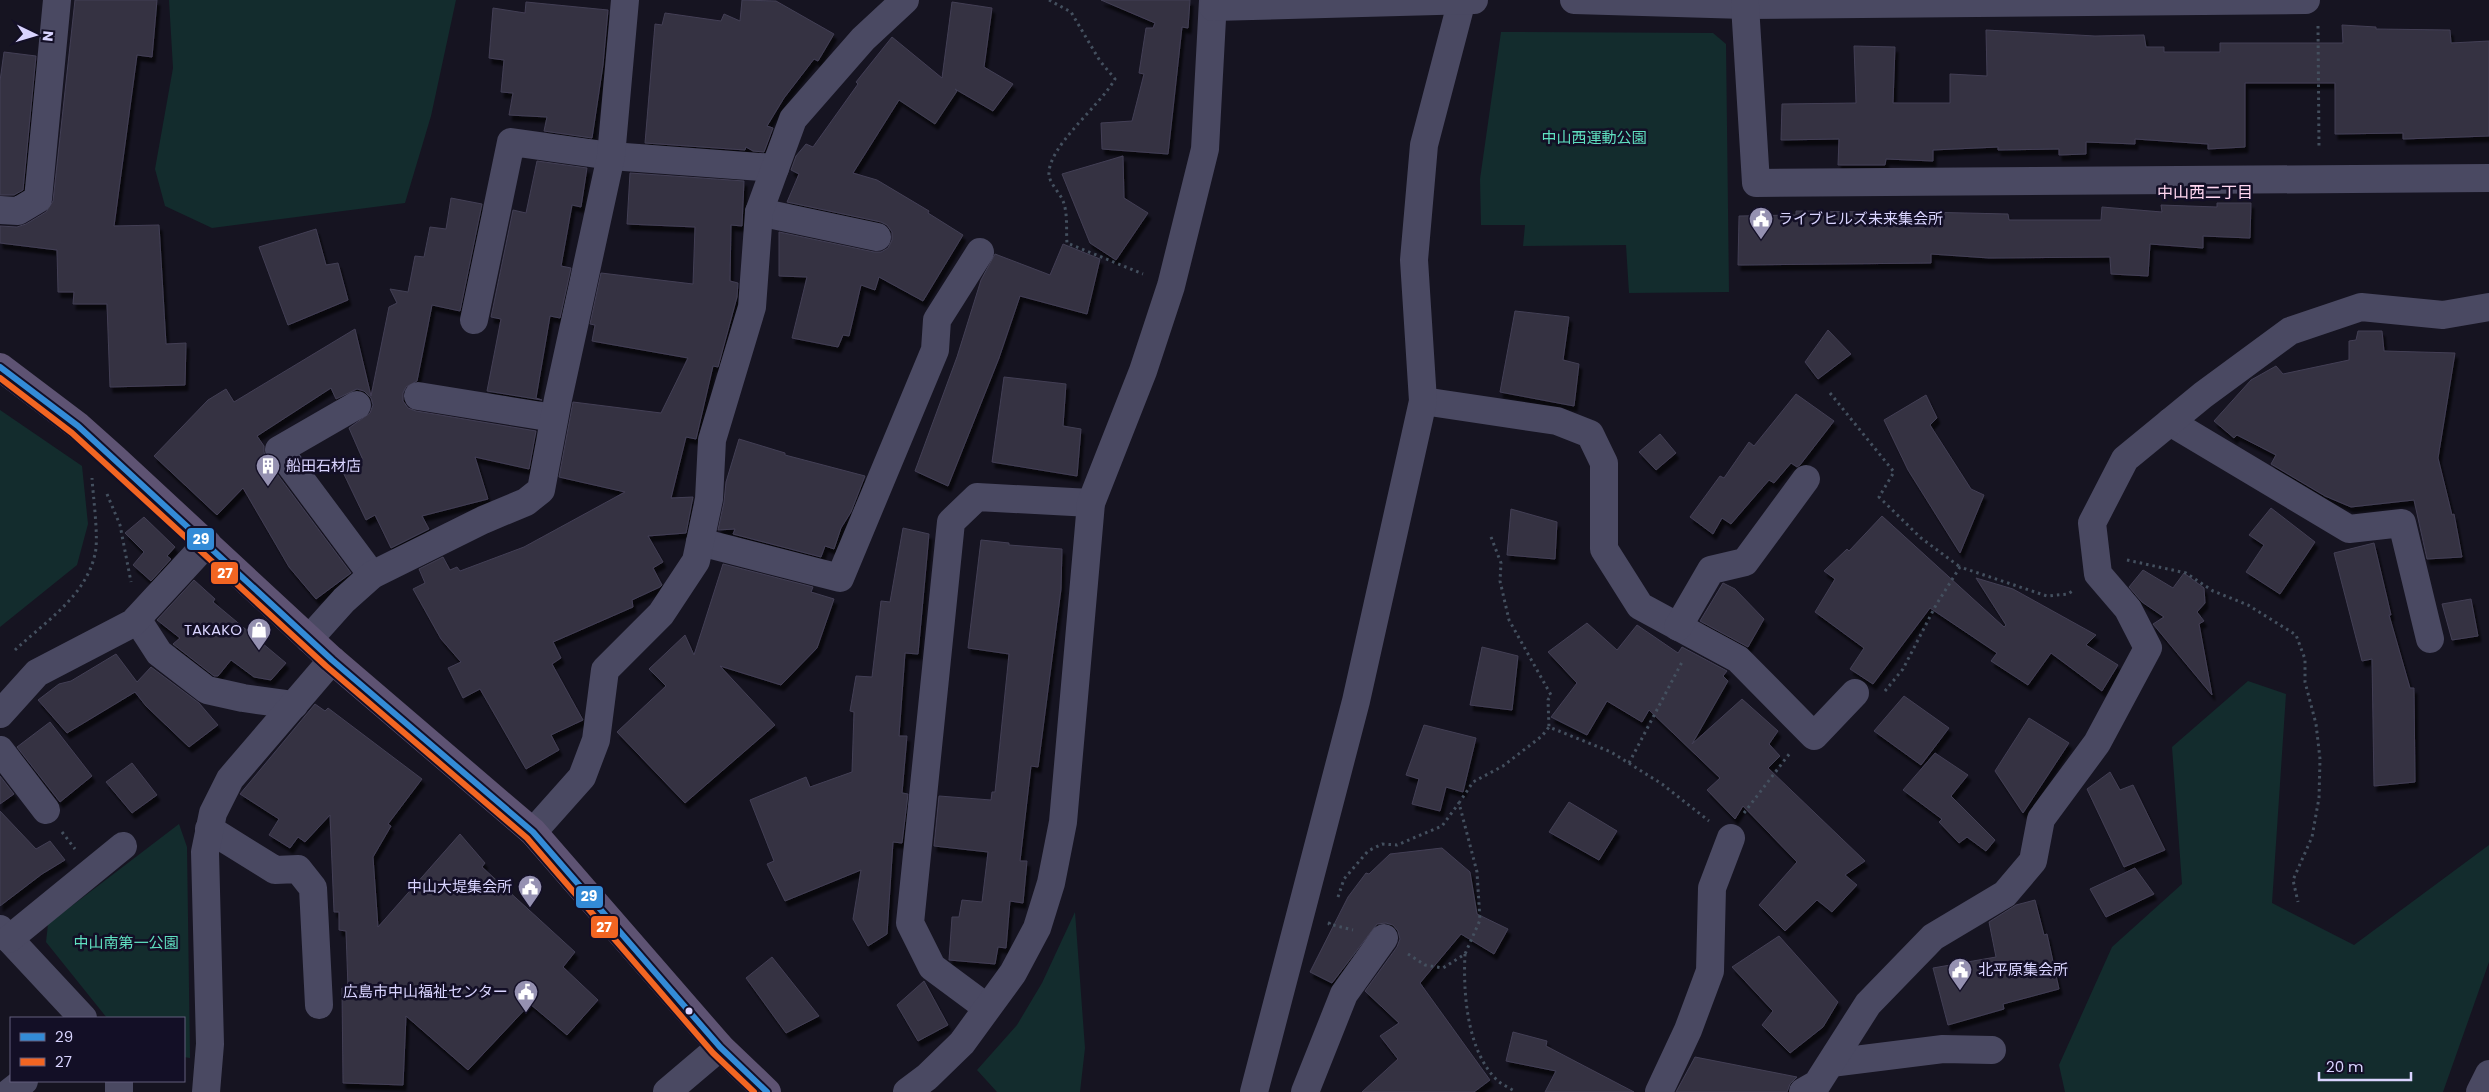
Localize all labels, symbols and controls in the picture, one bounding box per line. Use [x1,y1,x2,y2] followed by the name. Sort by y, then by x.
[10,10,60,60] north arrow
[38,30,58,42] text: N
[1541,127,1647,148] park label: 中山西運動公園
[2157,181,2253,204] district label: 中山西二丁目
[1748,206,1774,240] public building icon: ライブヒルズ未来集会所
[1778,208,1943,229] place label: ライブヒルズ未来集会所
[255,453,281,487] building icon: 船田石材店
[286,455,361,476] place label: 船田石材店
[186,527,215,551] line badge: 29
[193,529,209,549] text: 29
[210,561,239,585] line badge: 27
[217,563,233,583] text: 27
[246,617,272,651] shop icon: TAKAKO
[184,619,242,640] place label: TAKAKO
[517,874,543,908] public building icon: 中山大堤集会所
[407,876,512,897] place label: 中山大堤集会所
[575,885,604,909] line badge: 29
[581,886,597,906] text: 29
[590,915,619,939] line badge: 27
[596,917,612,937] text: 27
[73,932,179,953] park label: 中山南第一公園
[1947,957,1973,991] public building icon: 北平原集会所
[1978,959,2068,980] place label: 北平原集会所
[513,979,539,1013] public building icon: 広島市中山福祉センター
[343,981,508,1002] place label: 広島市中山福祉センター
[684,1006,694,1016] unlabelled marker
[10,1017,185,1082] legend
[55,1026,73,1047] text: 29
[2319,1050,2412,1082] scale bar
[55,1051,72,1072] text: 27
[2326,1056,2364,1077] text: 20 m

